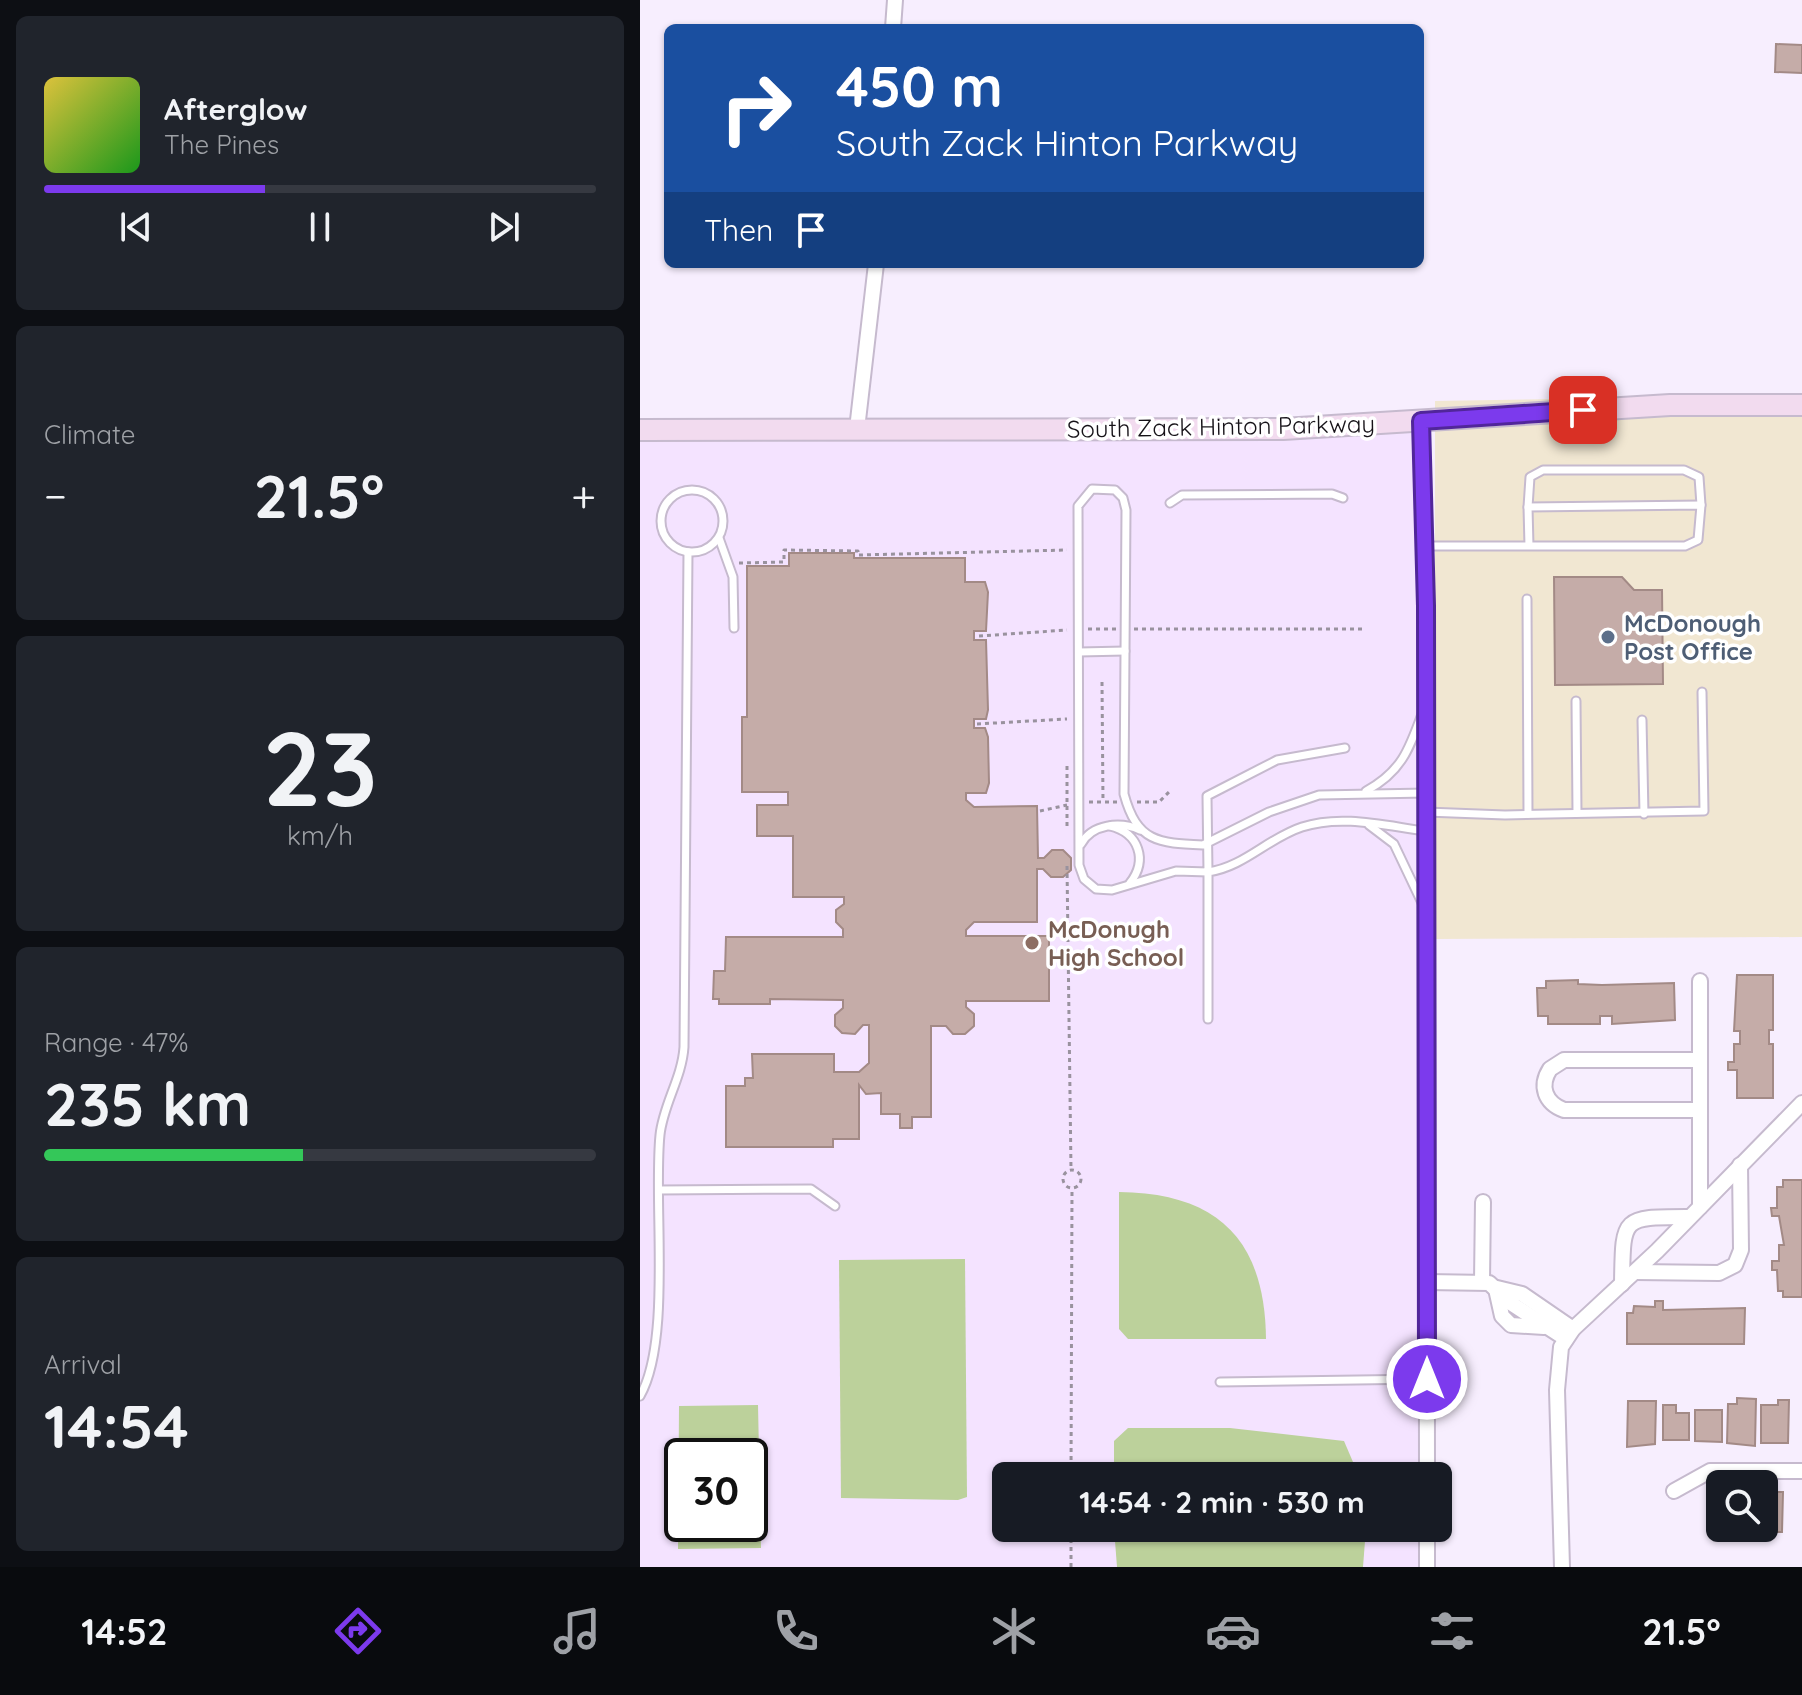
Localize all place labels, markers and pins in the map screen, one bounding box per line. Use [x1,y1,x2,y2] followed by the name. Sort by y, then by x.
[1549,376,1617,444] pin
[1624,608,1761,666] place label: McDonough Post Office
[1599,628,1617,646] marker: McDonough Post Office
[1048,914,1184,972] place label: McDonugh High School
[1023,934,1041,952] marker: McDonugh High School

